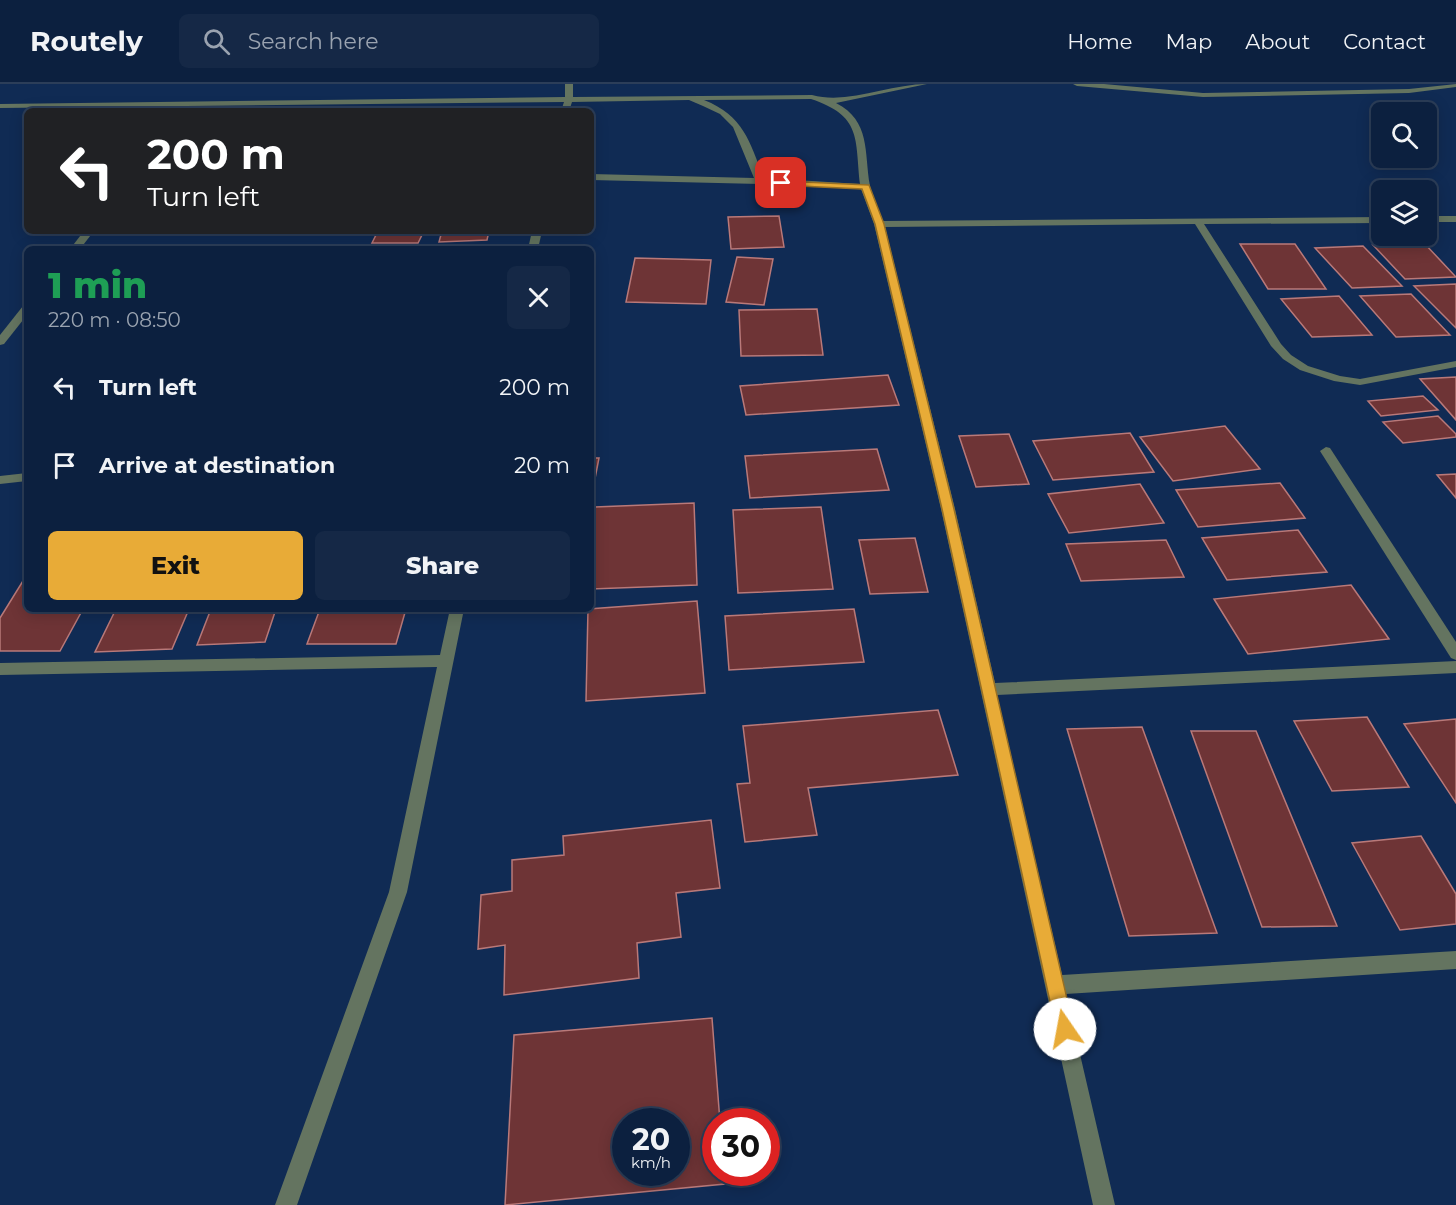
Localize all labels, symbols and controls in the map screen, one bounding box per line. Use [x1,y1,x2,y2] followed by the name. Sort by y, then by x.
[179,14,599,68] search box
[30,24,143,58] text: Routely
[200,25,233,58] icon: search
[248,28,379,55] text: Search here
[1067,29,1132,54] text: Home
[1165,29,1212,54] text: Map
[1245,29,1310,54] text: About
[1343,29,1426,54] text: Contact
[1371,102,1437,246] map controls
[1371,102,1437,168] button: search
[147,128,285,180] text: 200 m
[48,132,126,210] icon: left
[755,157,806,208] pin
[764,166,797,199] icon: arrive
[147,180,260,213] text: Turn left
[1371,180,1437,246] button: layers
[48,263,147,307] text: 1 min
[507,266,570,329] button: close
[48,308,181,332] text: 220 m · 08:50
[48,371,81,404] icon: left
[99,374,197,401] text: Turn left
[499,374,570,401] text: 200 m
[48,449,81,482] icon: arrive
[99,452,335,479] text: Arrive at destination
[514,452,570,479] text: 20 m
[48,531,303,600] button: Exit
[315,531,570,600] button: Share
[1033,997,1097,1061] position arrow
[702,1108,780,1186] speed limit sign: 30
[632,1121,670,1158] text: 20
[631,1153,671,1172] text: km/h

